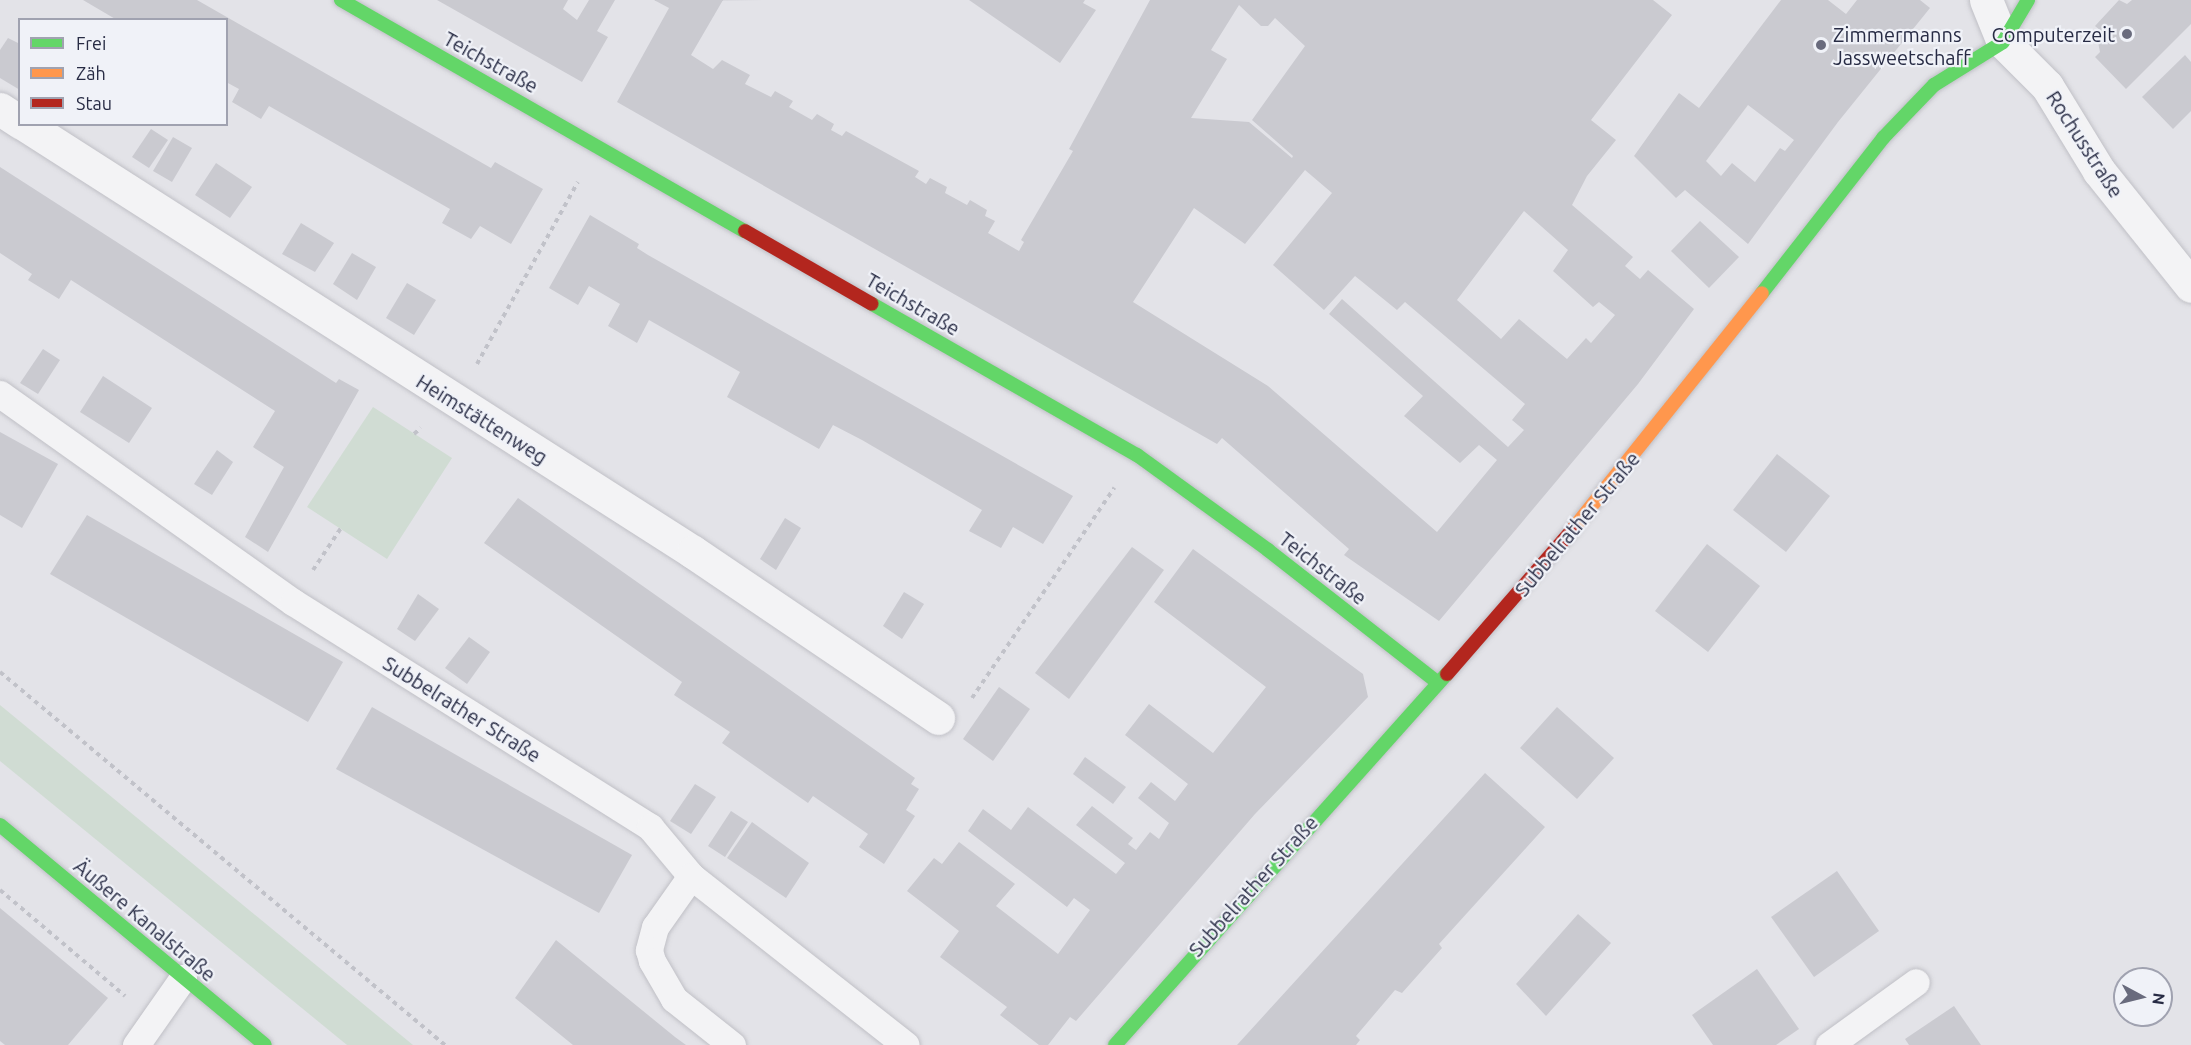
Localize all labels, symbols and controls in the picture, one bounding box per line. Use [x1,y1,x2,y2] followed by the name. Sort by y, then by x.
[18,18,228,126] legend
[1833,22,1971,69] place label: Zimmermanns Jassweetschaff
[1991,22,2115,46] place label: Computerzeit
[440,26,542,98] street label: Teichstraße
[2120,27,2134,41] marker: Computerzeit
[76,33,106,53] text: Frei
[1814,38,1828,52] marker: Zimmermanns Jassweetschaff
[76,63,106,83] text: Zäh
[2042,86,2128,202] street label: Rochusstraße
[76,93,112,113] text: Stau
[862,268,964,340] street label: Teichstraße
[412,369,552,469] street label: Heimstättenweg
[1510,447,1644,601] street label: Subbelrather Straße
[1275,526,1371,610] street label: Teichstraße
[379,651,545,767] street label: Subbelrather Straße
[1183,811,1323,961] street label: Subbelrather Straße
[69,854,221,986] street label: Äußere Kanalstraße
[2113,967,2173,1027] north arrow
[2149,992,2169,1006] text: N

